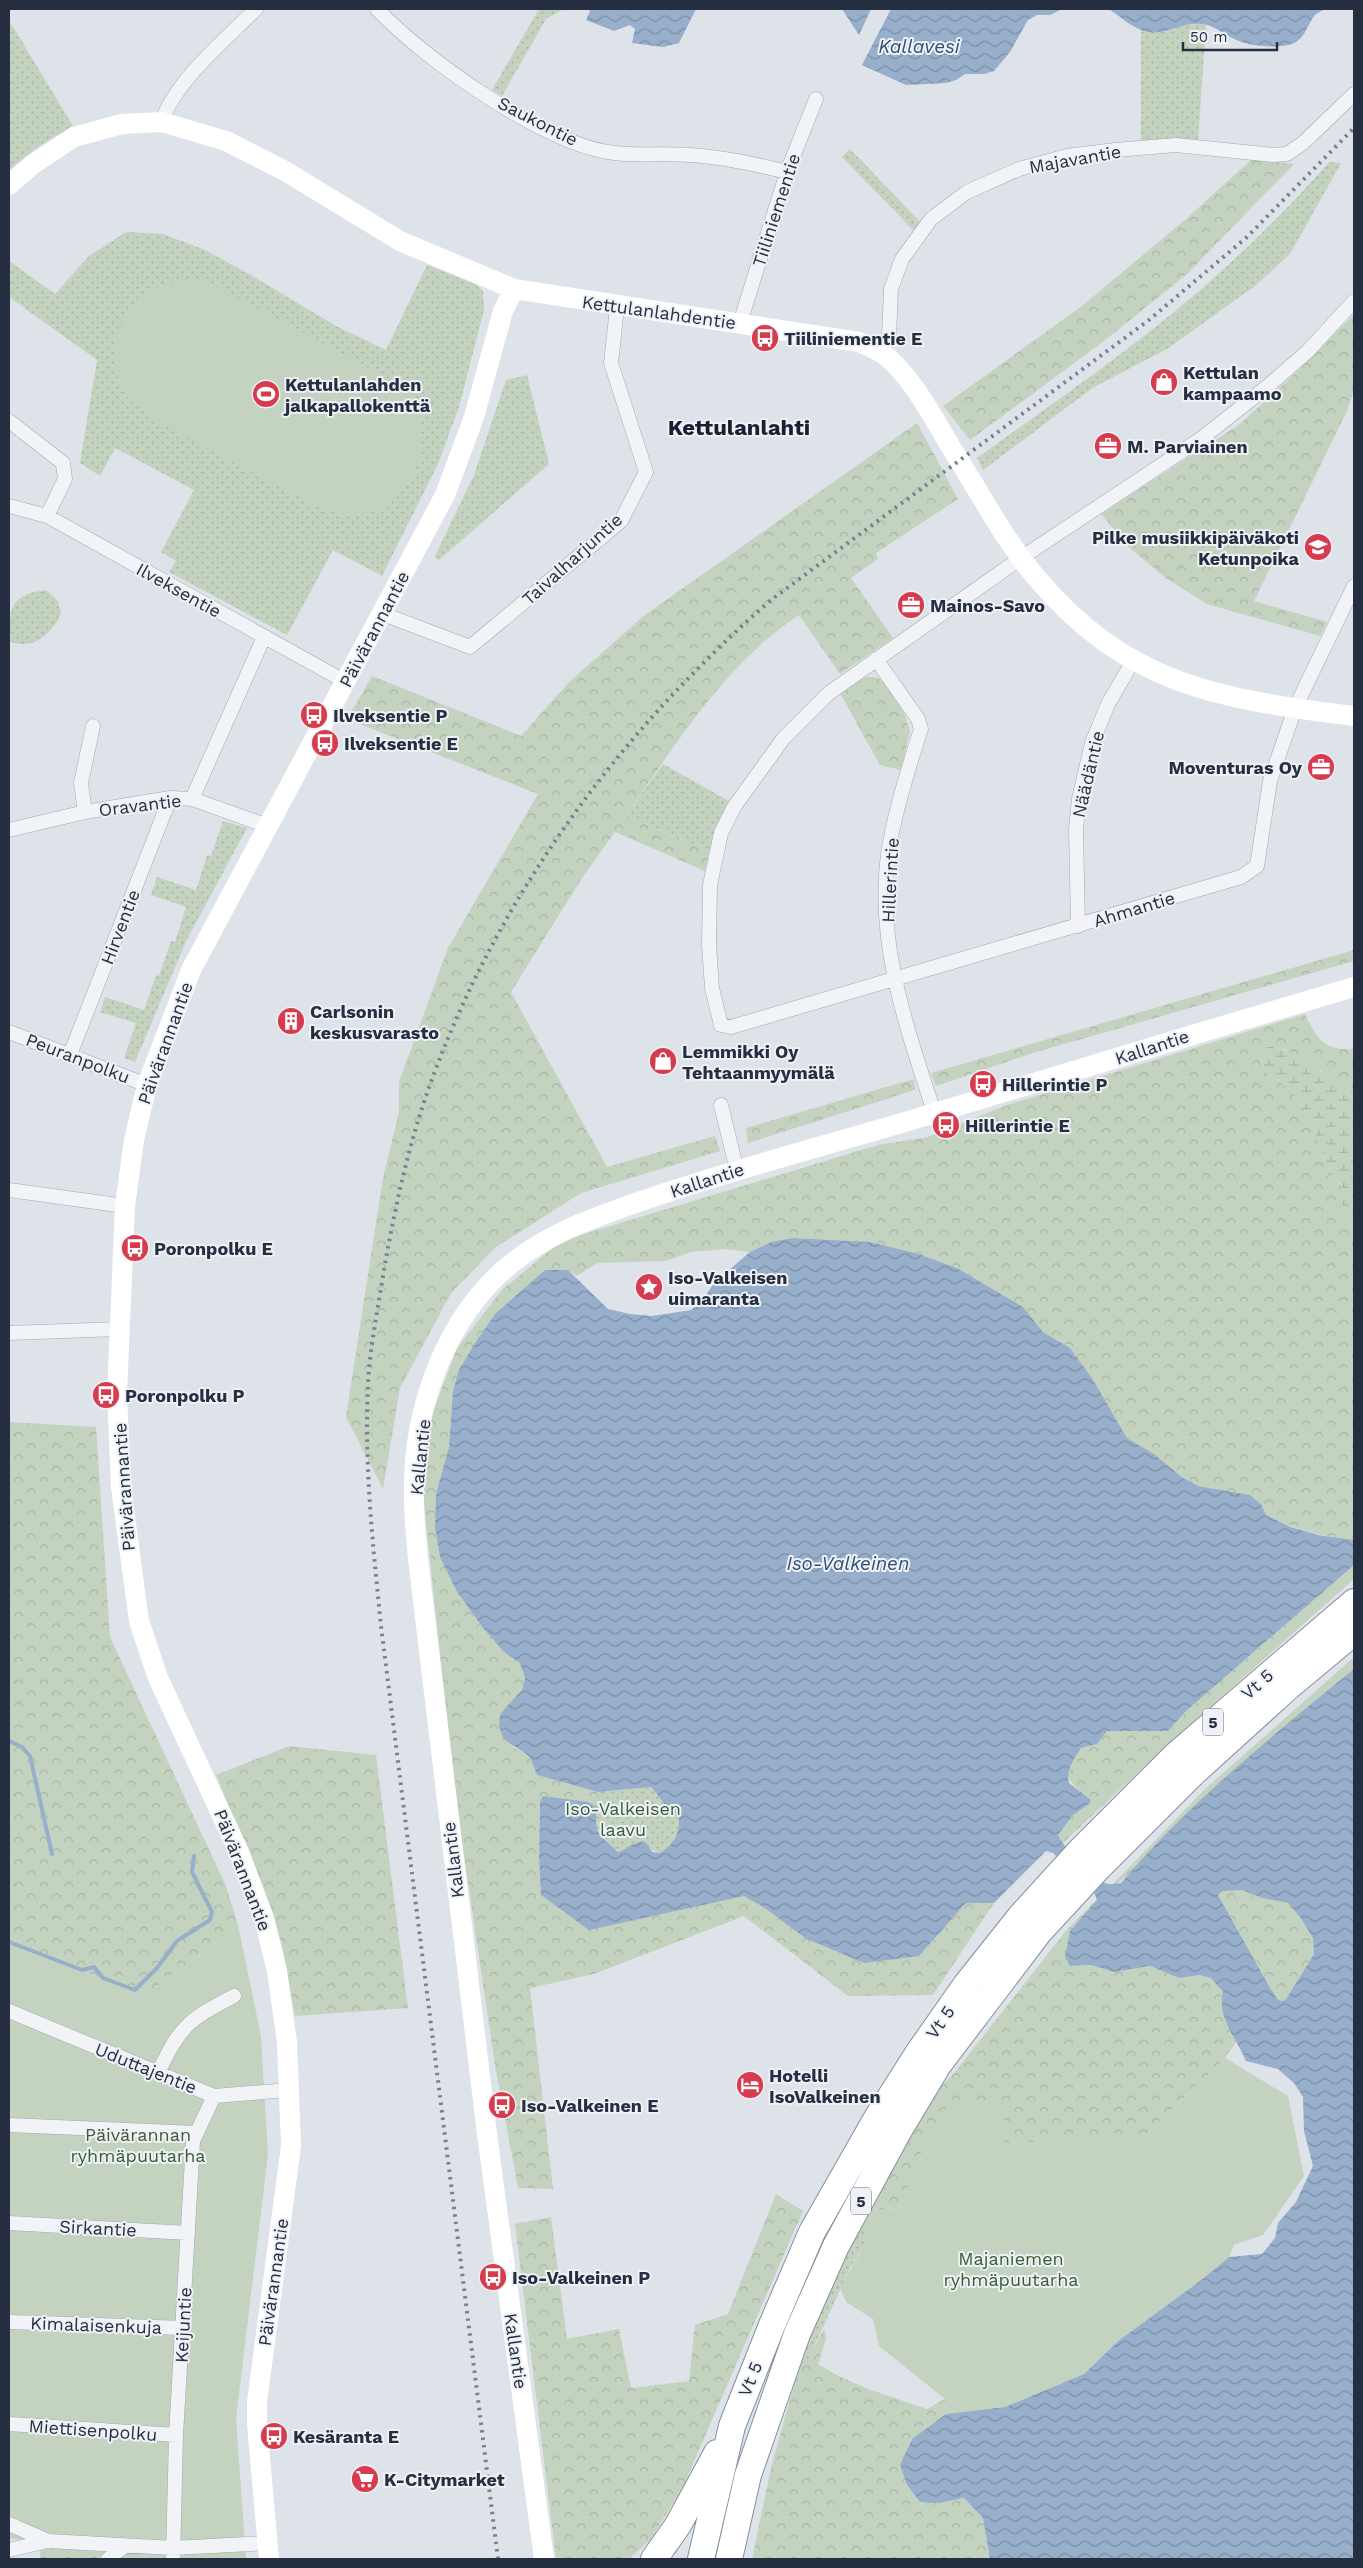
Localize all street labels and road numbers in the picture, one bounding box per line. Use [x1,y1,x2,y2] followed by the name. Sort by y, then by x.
[494,92,582,150] street label: Saukontie
[1027,141,1123,177] street label: Majavantie
[748,151,804,269] street label: Tiiliniementie
[581,291,737,333] street label: Kettulanlahdentie
[518,509,626,609] street label: Taivalharjuntie
[133,558,225,622] street label: Ilveksentie
[335,567,413,691] street label: Päivärannantie
[1068,728,1108,820] street label: Näädäntie
[97,789,183,821] street label: Oravantie
[877,837,903,923] street label: Hillerintie
[96,886,144,968] street label: Hirventie
[1091,887,1177,931] street label: Ahmantie
[133,979,197,1107] street label: Päivärannantie
[1112,1025,1192,1069] street label: Kallantie
[23,1029,133,1087] street label: Peuranpolku
[667,1158,747,1202] street label: Kallantie
[406,1418,434,1496] street label: Kallantie
[109,1422,139,1552] street label: Päivärannantie
[1237,1664,1277,1704] street label: Vt 5
[1203,1708,1223,1735] road number: 5
[210,1806,276,1934] street label: Päivärannantie
[438,1821,468,1899] street label: Kallantie
[921,2001,959,2043] street label: Vt 5
[92,2038,200,2098] street label: Uduttajentie
[851,2188,871,2214] road number: 5
[59,2215,137,2241] street label: Sirkantie
[254,2217,292,2347] street label: Päivärannantie
[171,2287,195,2363] street label: Keijuntie
[30,2312,162,2338] street label: Kimalaisenkuja
[500,2312,532,2390] street label: Kallantie
[734,2359,766,2399] street label: Vt 5
[28,2415,158,2445] street label: Miettisenpolku

